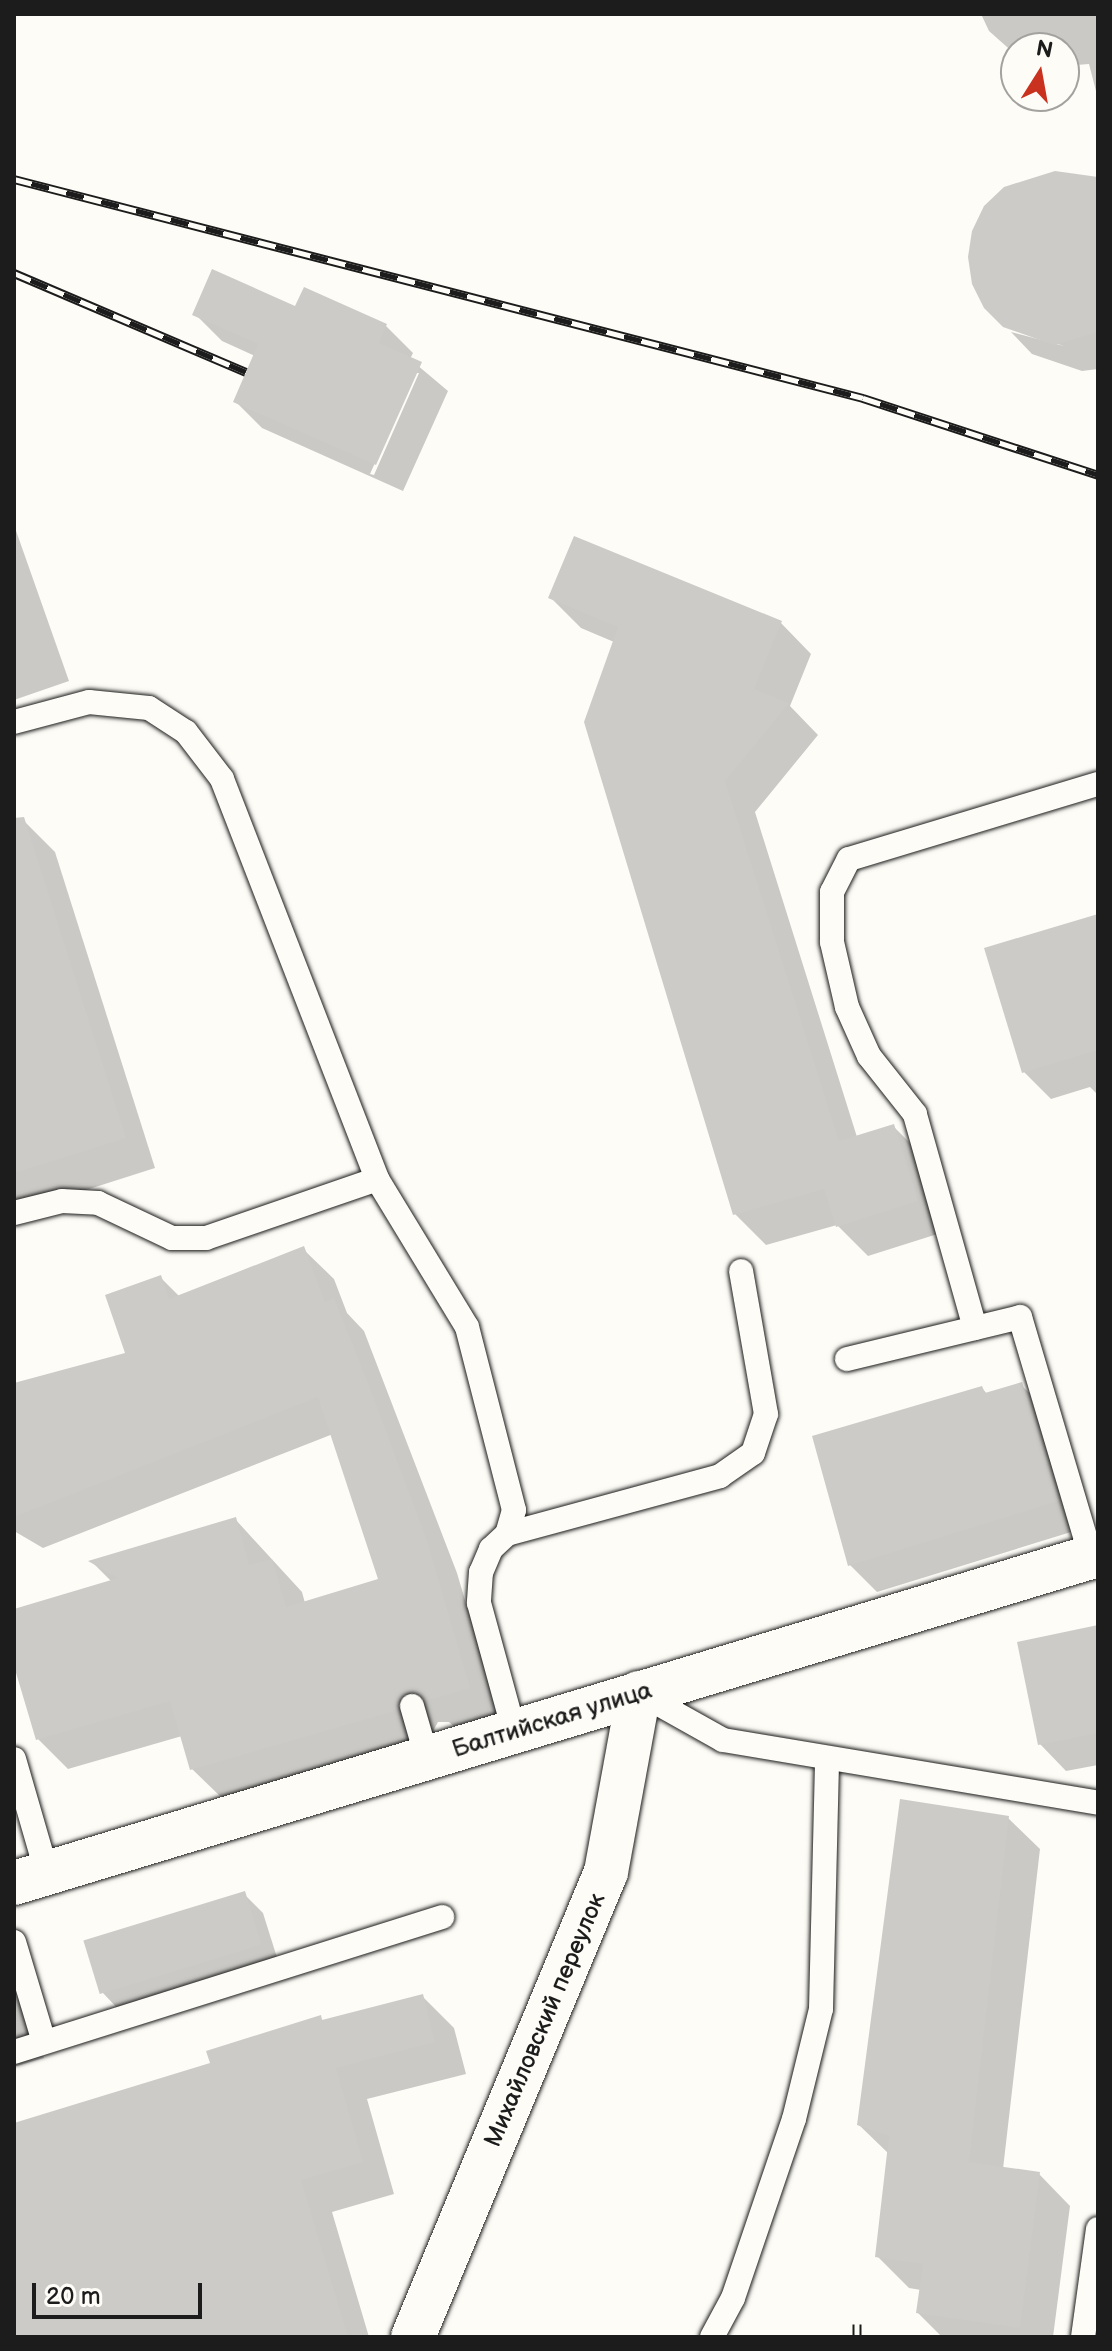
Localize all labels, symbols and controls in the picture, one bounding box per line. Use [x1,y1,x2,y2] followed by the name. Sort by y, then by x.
[1000,32,1080,112] north arrow
[1034,35,1055,65] text: N
[449,1676,655,1764] street label: Балтийская улица
[478,1889,612,2151] street label: Михайловский переулок
[36,2267,206,2317] scale bar
[46,2282,101,2311] text: 20 m

